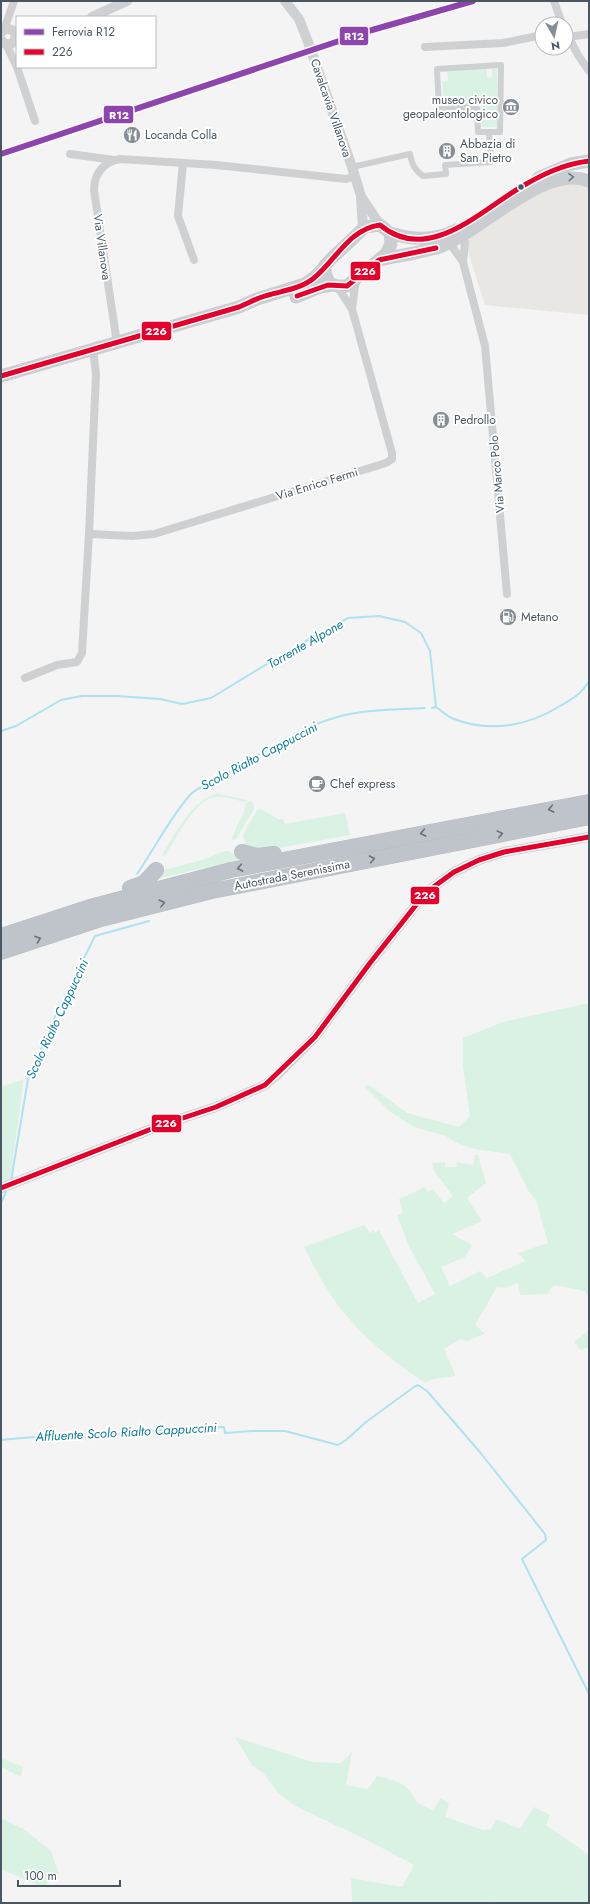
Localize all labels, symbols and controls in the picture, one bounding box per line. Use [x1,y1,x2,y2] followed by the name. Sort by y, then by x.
[16,16,156,68] legend
[534,16,574,56] north arrow
[52,23,115,41] text: Ferrovia R12
[339,26,369,46] line badge: R12
[344,28,364,44] text: R12
[550,37,561,54] text: N
[52,43,73,61] text: 226
[306,56,356,160] street label: Cavalcavia Villanova
[403,91,498,123] place label: museo civico geopaleontologico
[501,97,521,117] museum icon: museo civico geopaleontologico
[103,105,134,124] line badge: R12
[109,107,129,123] text: R12
[122,125,142,145] restaurant icon: Locanda Colla
[145,126,217,144] place label: Locanda Colla
[460,135,515,167] place label: Abbazia di San Pietro
[437,141,457,161] building icon: Abbazia di San Pietro
[568,173,574,181] one-way arrow
[516,182,526,192] unlabelled marker
[88,213,116,281] street label: Via Villanova
[350,261,381,281] line badge: 226
[354,263,376,279] text: 226
[141,321,172,341] line badge: 226
[145,323,167,339] text: 226
[431,410,451,430] building icon: Pedrollo
[454,411,496,429] place label: Pedrollo
[485,434,509,514] street label: Via Marco Polo
[274,463,360,505] street label: Via Enrico Fermi
[498,607,518,627] fuel station icon: Metano
[521,608,559,626] place label: Metano
[263,614,347,673] water label: Torrente Alpone
[197,717,321,795] water label: Scolo Rialto Cappuccini
[307,774,327,794] cafe icon: Chef express
[330,775,396,793] place label: Chef express
[548,804,554,813] one-way arrow
[420,829,426,837] one-way arrow
[496,831,503,839] one-way arrow
[233,855,352,895] street label: Autostrada Serenissima
[369,855,375,864] one-way arrow
[237,864,243,872] one-way arrow
[410,886,440,905] line badge: 226
[414,887,436,903] text: 226
[159,899,166,907] one-way arrow
[34,935,41,944] one-way arrow
[21,955,93,1082] water label: Scolo Rialto Cappuccini
[151,1114,182,1133] line badge: 226
[155,1115,177,1131] text: 226
[34,1418,218,1446] water label: Affluente Scolo Rialto Cappuccini
[18,1862,120,1888] scale bar
[24,1867,57,1885] text: 100 m

